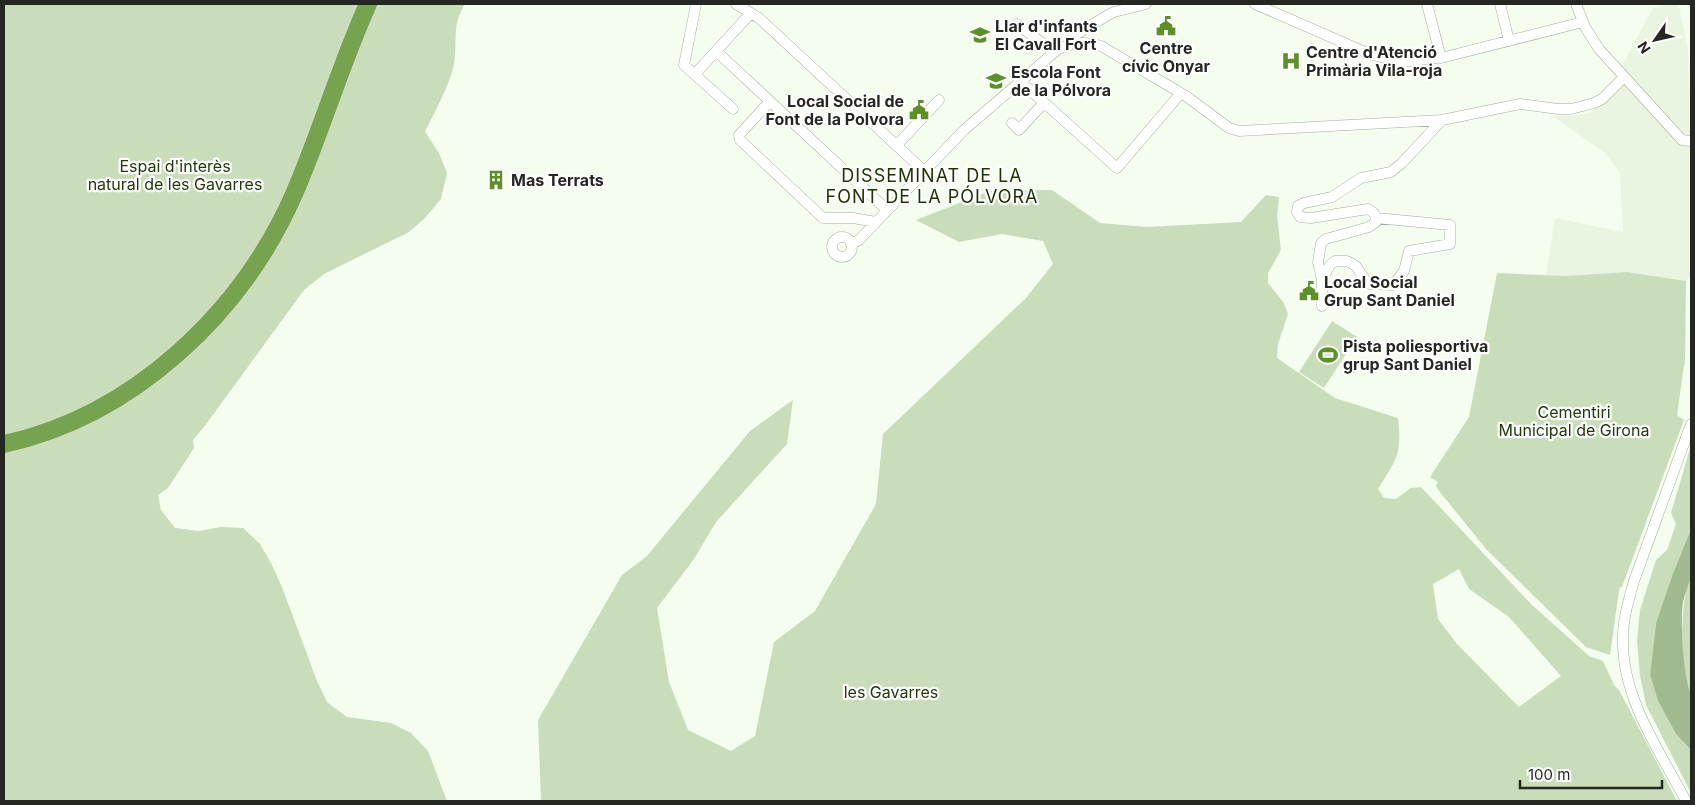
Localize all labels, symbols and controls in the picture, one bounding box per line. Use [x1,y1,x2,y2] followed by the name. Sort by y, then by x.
[1155,15,1177,37] public building icon: Centre cívic Onyar
[1630,15,1680,65] north arrow
[995,16,1098,54] place label: Llar d'infants El Cavall Fort
[969,24,991,46] school or university icon: Llar d'infants El Cavall Fort
[1122,38,1211,76] place label: Centre cívic Onyar
[1634,38,1654,57] text: N
[1306,42,1442,80] place label: Centre d'Atenció Primària Vila-roja
[1280,50,1302,72] hospital icon: Centre d'Atenció Primària Vila-roja
[1011,62,1111,100] place label: Escola Font de la Pólvora
[985,70,1007,92] school or university icon: Escola Font de la Pólvora
[766,91,904,129] place label: Local Social de Font de la Polvora
[908,99,930,121] public building icon: Local Social de Font de la Polvora
[88,156,262,194] park label: Espai d'interès natural de les Gavarres
[826,165,1038,207] district label: DISSEMINAT DE LA FONT DE LA PÓLVORA
[485,169,507,191] building icon: Mas Terrats
[511,170,604,190] place label: Mas Terrats
[1324,272,1455,310] place label: Local Social Grup Sant Daniel
[1298,280,1320,302] public building icon: Local Social Grup Sant Daniel
[1343,336,1488,374] place label: Pista poliesportiva grup Sant Daniel
[1317,344,1339,366] sports icon: Pista poliesportiva grup Sant Daniel
[1499,402,1649,440] park label: Cementiri Municipal de Girona
[844,682,938,702] park label: les Gavarres
[1520,758,1662,790] scale bar
[1528,765,1570,784] text: 100 m

